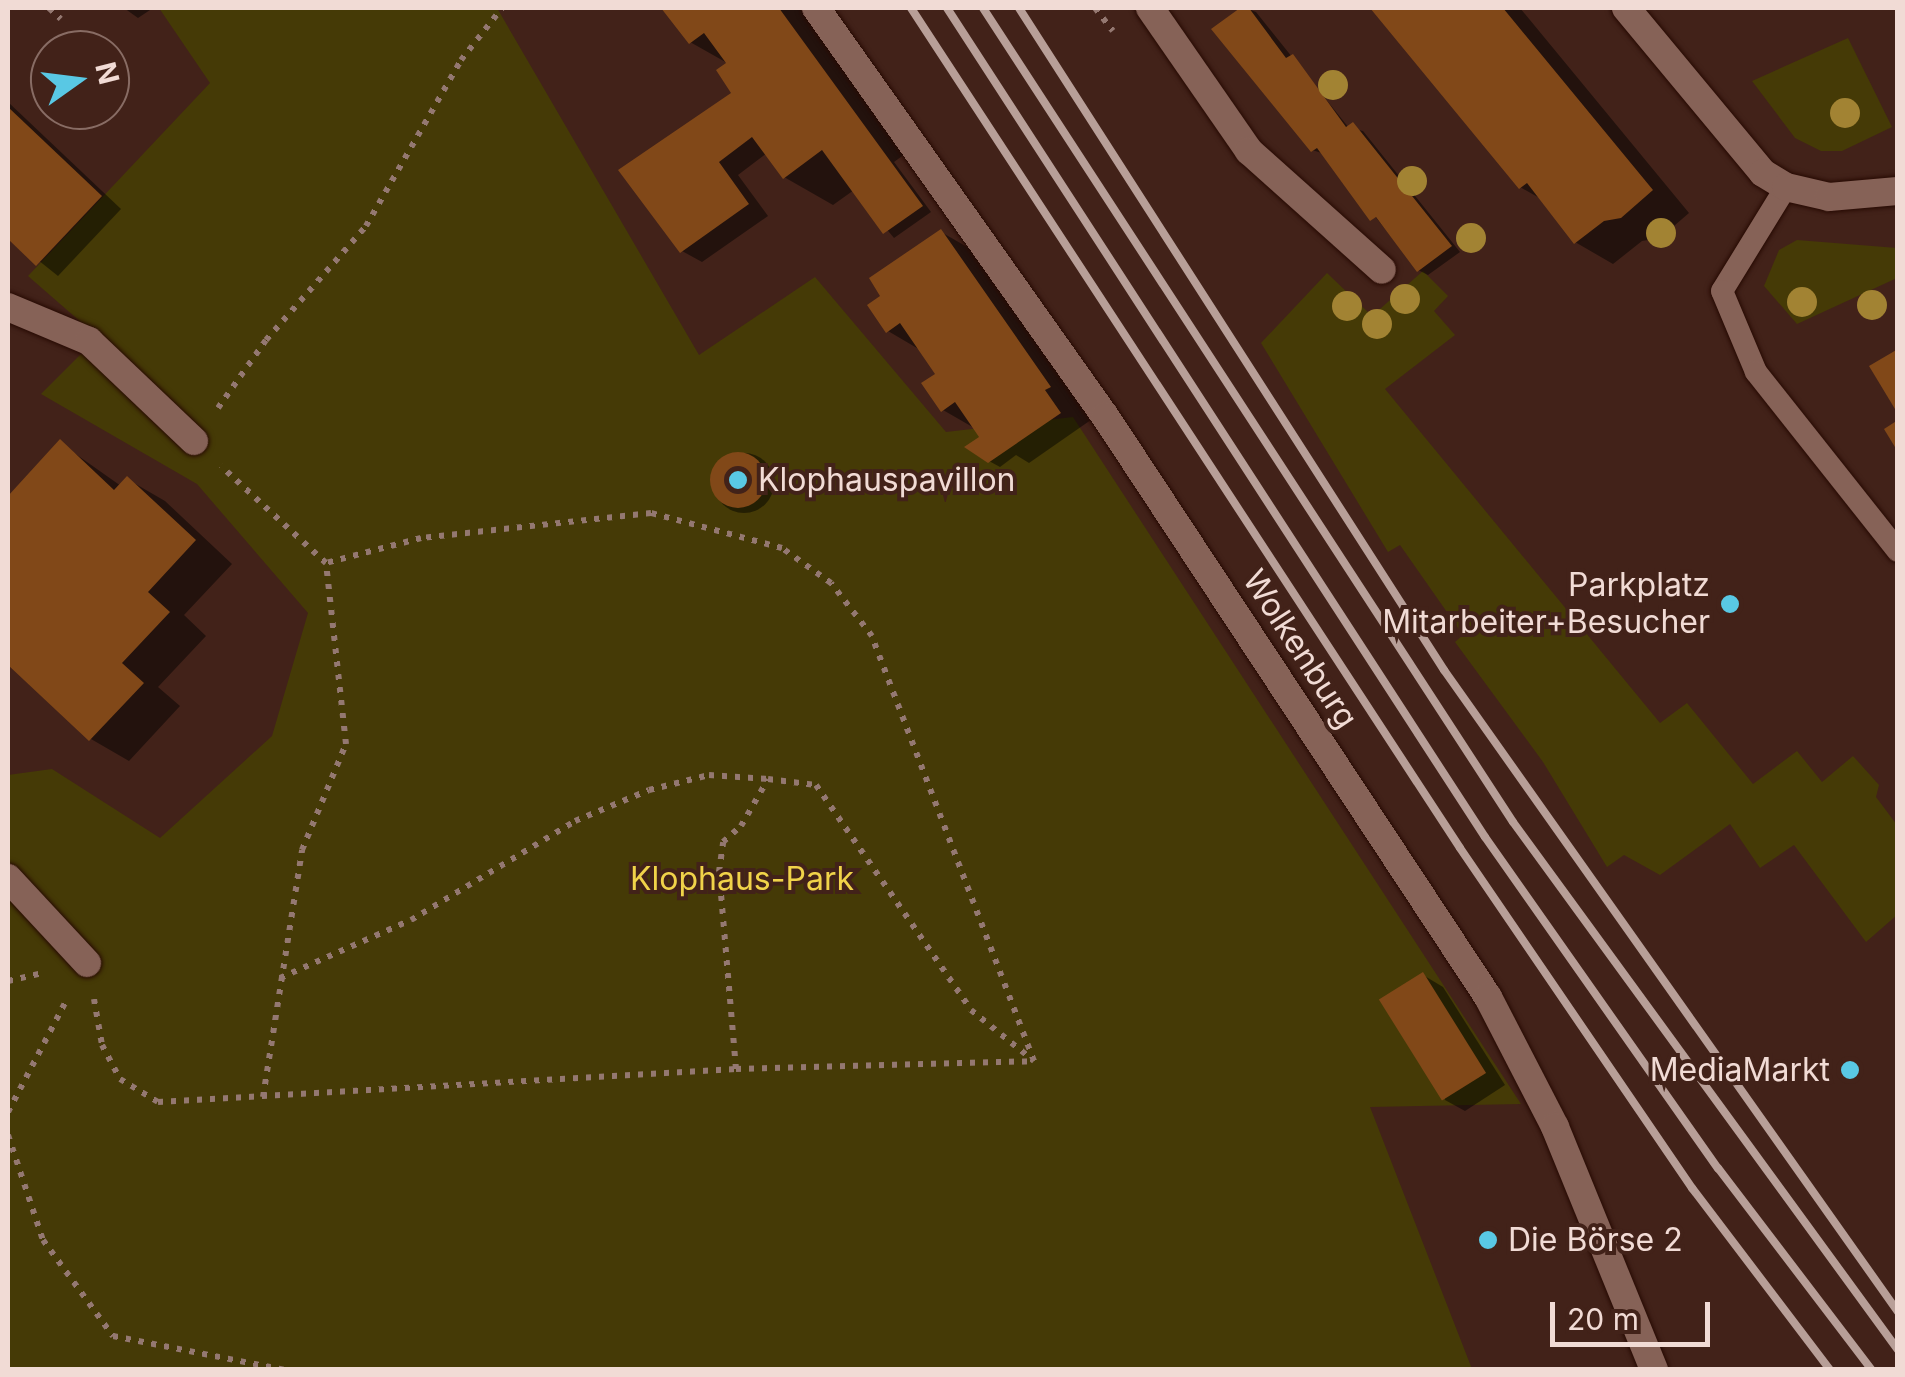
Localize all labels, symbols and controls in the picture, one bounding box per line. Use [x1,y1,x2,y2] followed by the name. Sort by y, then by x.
[30,30,130,130] north arrow
[88,59,126,88] text: N
[758,461,1015,499] place label: Klophauspavillon
[727,469,749,491] marker: Klophauspavillon
[1235,563,1365,735] street label: Wolkenburg
[1382,567,1710,642] place label: Parkplatz Mitarbeiter+Besucher
[1719,593,1741,615] marker: Parkplatz Mitarbeiter+Besucher
[630,860,854,898] park label: Klophaus-Park
[1650,1051,1830,1089] place label: MediaMarkt
[1839,1059,1861,1081] marker: MediaMarkt
[1508,1221,1683,1259] place label: Die Börse 2
[1477,1229,1499,1251] marker: Die Börse 2
[1555,1282,1715,1344] scale bar
[1567,1301,1639,1337] text: 20 m

